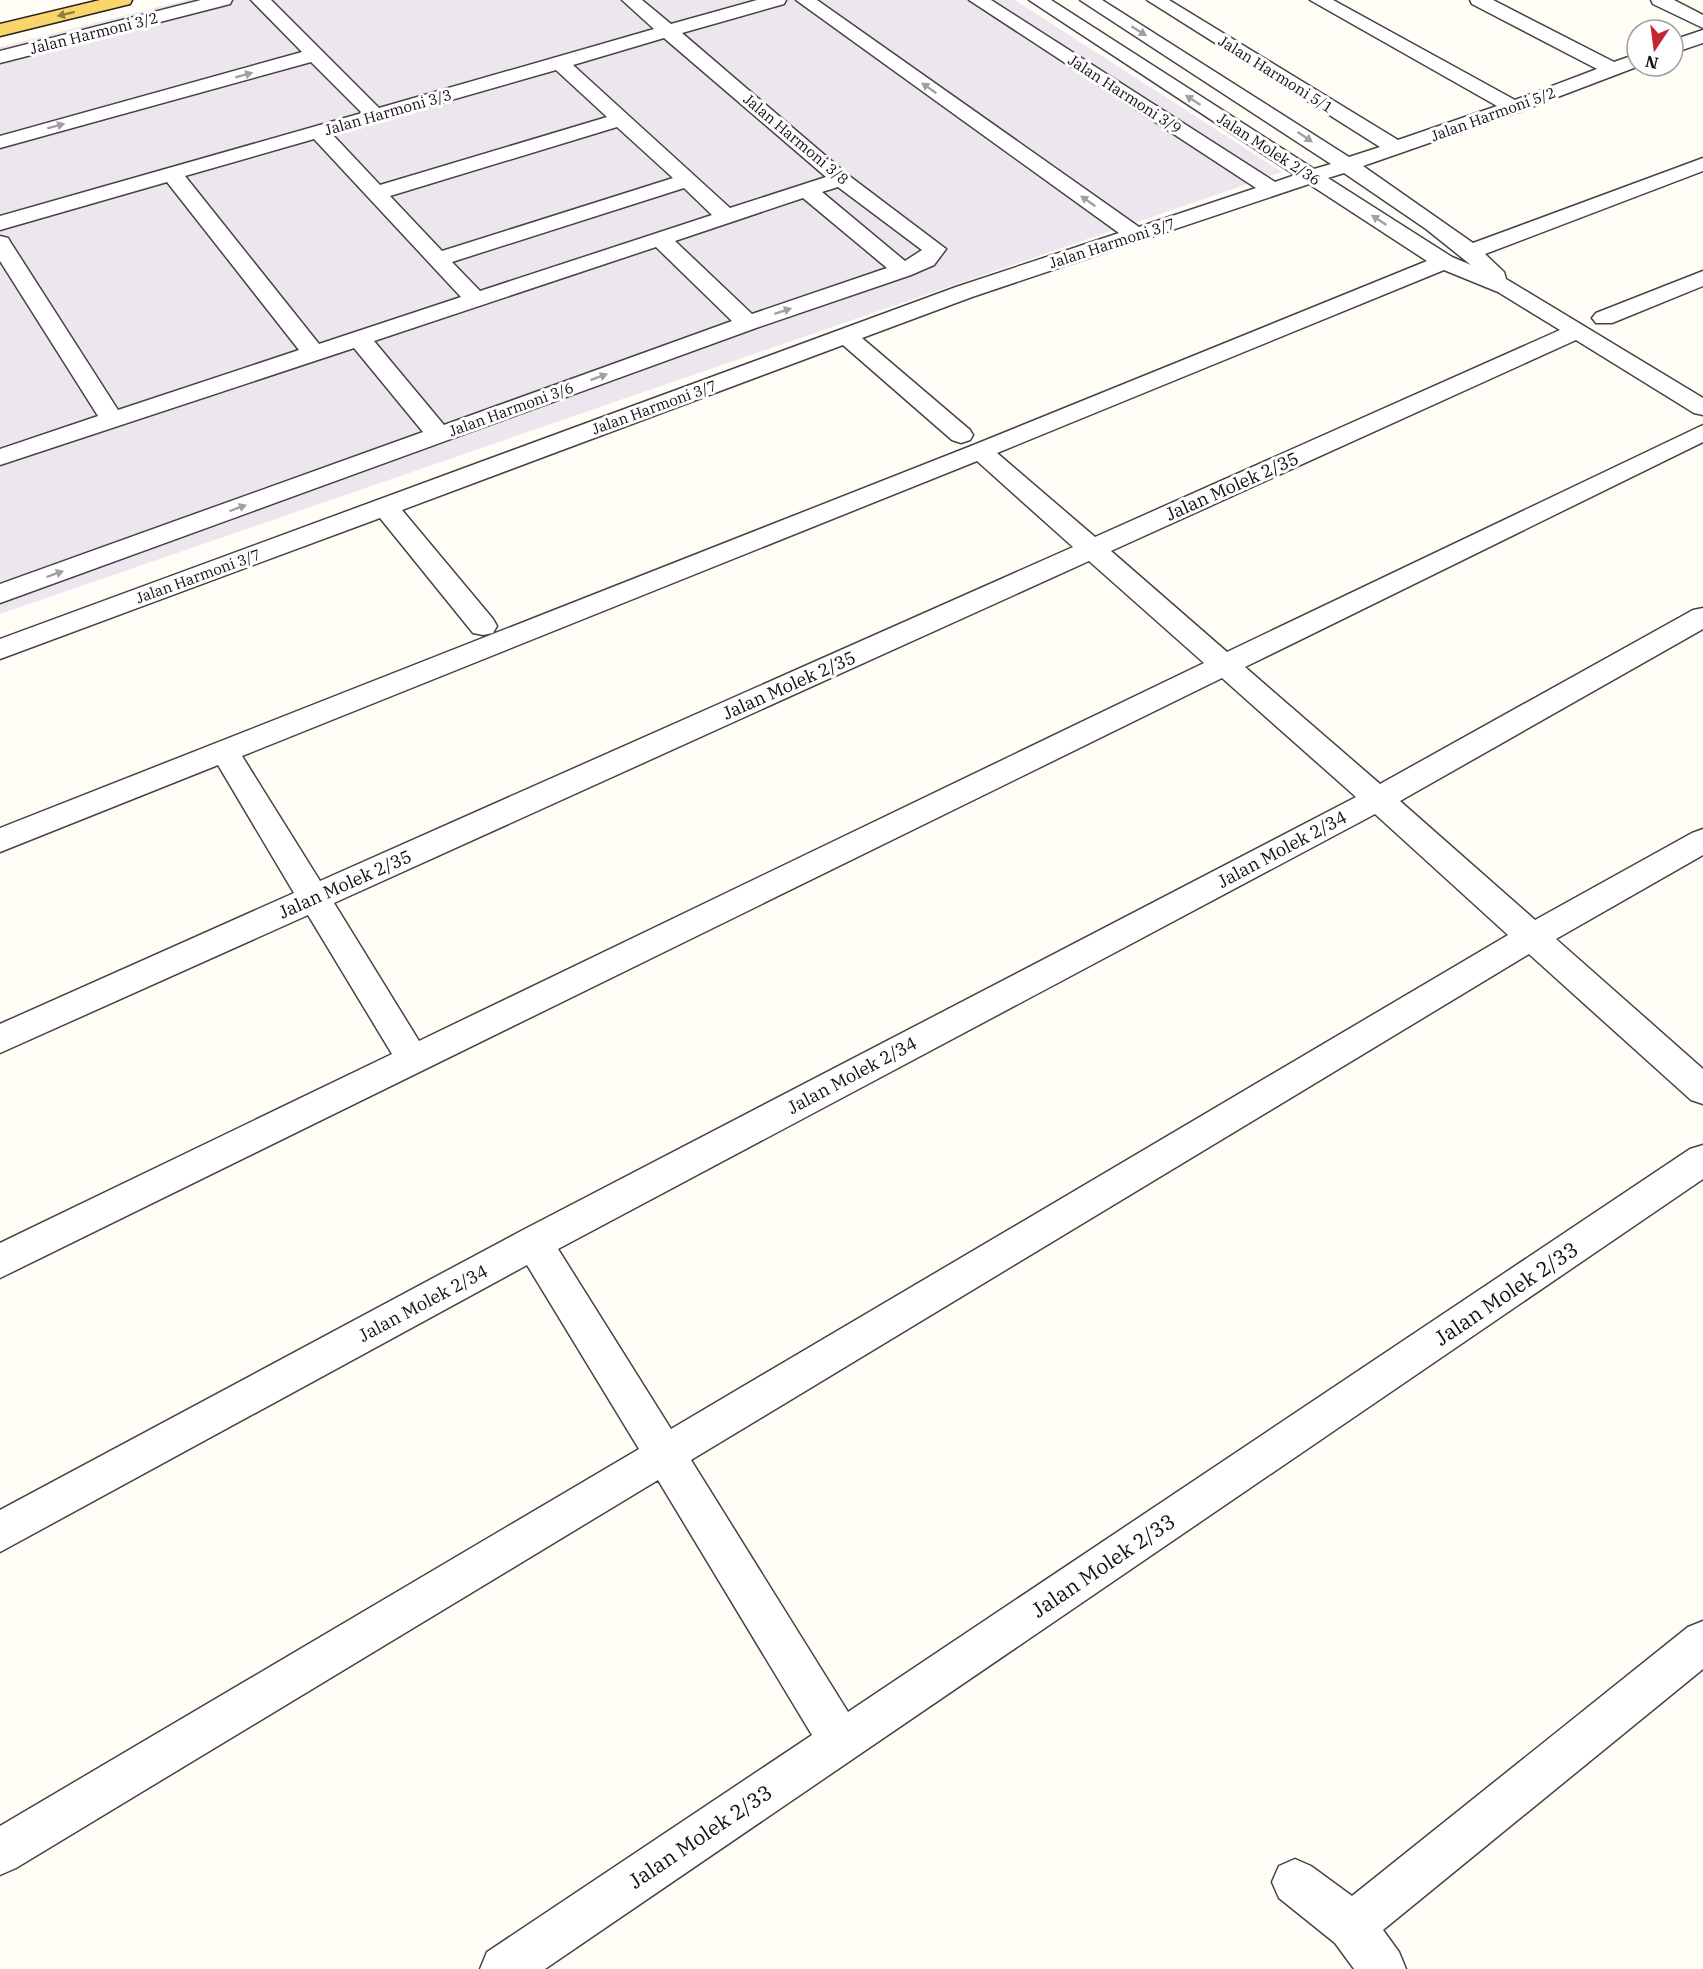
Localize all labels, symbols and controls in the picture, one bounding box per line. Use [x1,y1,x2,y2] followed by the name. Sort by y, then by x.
[28,8,160,58] street label: Jalan Harmoni 3/2
[57,9,75,19] one-way arrow
[1625,18,1685,78] north arrow
[1131,25,1147,36] one-way arrow
[1215,31,1337,117] street label: Jalan Harmoni 5/1
[1065,50,1185,138] street label: Jalan Harmoni 3/9
[1643,51,1660,74] text: N
[235,69,254,79] one-way arrow
[922,83,937,95] one-way arrow
[1428,83,1558,145] street label: Jalan Harmoni 5/2
[322,85,454,139] street label: Jalan Harmoni 3/3
[740,89,852,189] street label: Jalan Harmoni 3/8
[1185,94,1201,105] one-way arrow
[1214,108,1324,190] street label: Jalan Molek 2/36
[47,121,66,131] one-way arrow
[1297,131,1313,142] one-way arrow
[1081,196,1096,208] one-way arrow
[1047,214,1177,272] street label: Jalan Harmoni 3/7
[1371,215,1388,226] one-way arrow
[774,306,792,315] one-way arrow
[591,372,609,382] one-way arrow
[589,376,719,438] street label: Jalan Harmoni 3/7
[446,378,576,440] street label: Jalan Harmoni 3/6
[1162,446,1302,526] street label: Jalan Molek 2/35
[230,502,248,512] one-way arrow
[133,545,263,607] street label: Jalan Harmoni 3/7
[46,569,64,579] one-way arrow
[719,645,859,725] street label: Jalan Molek 2/35
[1213,805,1351,893] street label: Jalan Molek 2/34
[275,844,415,924] street label: Jalan Molek 2/35
[783,1031,921,1119] street label: Jalan Molek 2/34
[1429,1235,1583,1351] street label: Jalan Molek 2/33
[354,1259,492,1347] street label: Jalan Molek 2/34
[1026,1507,1180,1623] street label: Jalan Molek 2/33
[623,1778,777,1894] street label: Jalan Molek 2/33

